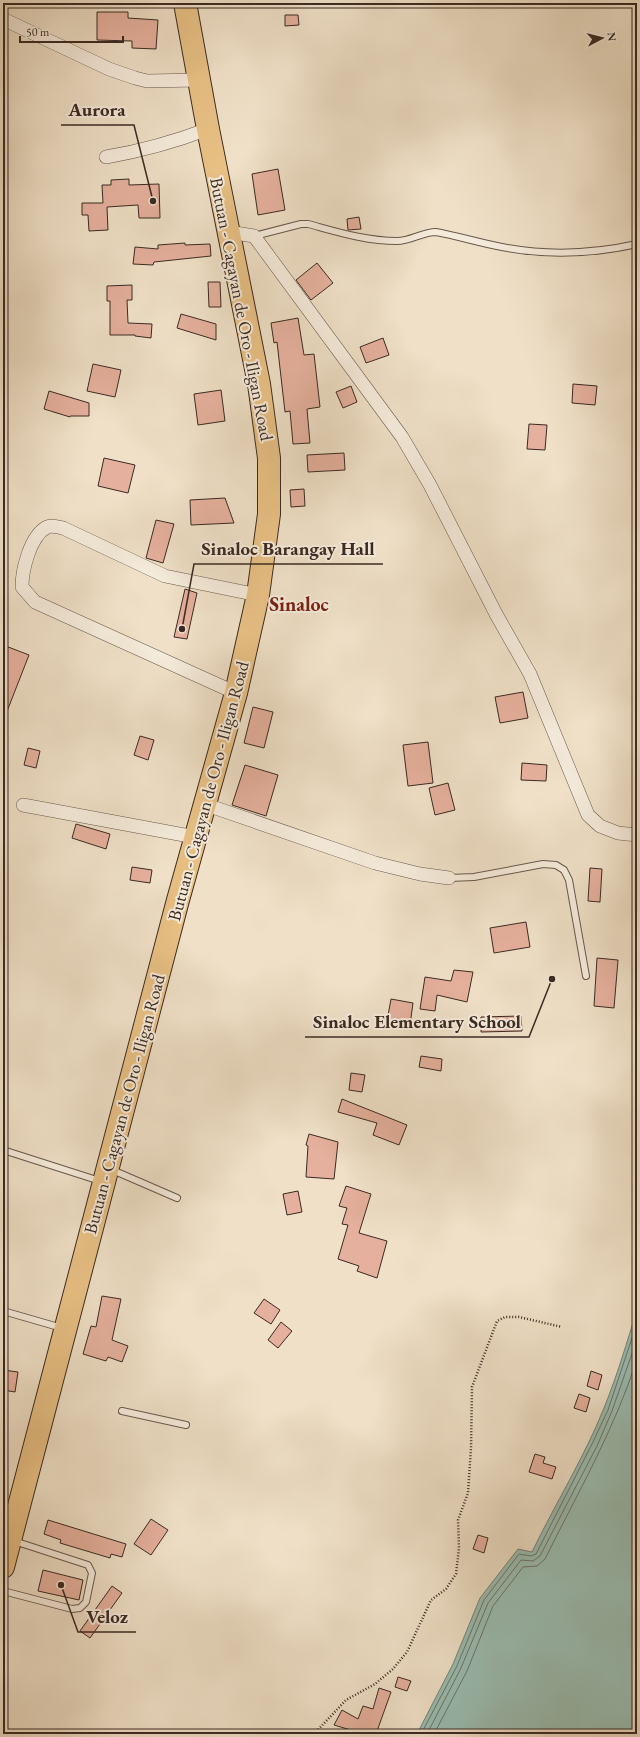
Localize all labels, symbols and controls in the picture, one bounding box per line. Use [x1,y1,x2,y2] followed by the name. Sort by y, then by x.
[20,18,123,44] scale bar
[582,18,622,58] north arrow
[26,24,50,40] text: 50 m
[604,32,619,42] text: N
[61,94,134,125] callout: Aurora
[67,97,126,122] text: Aurora
[205,175,279,444] street label: Butuan - Cagayan de Oro - Iligan Road
[194,533,383,564] callout: Sinaloc Barangay Hall
[201,536,375,561] text: Sinaloc Barangay Hall
[269,591,329,617] district label: Sinaloc
[162,658,254,923] street label: Butuan - Cagayan de Oro - Iligan Road
[78,971,170,1236] street label: Butuan - Cagayan de Oro - Iligan Road
[305,1006,529,1037] callout: Sinaloc Elementary School
[313,1009,521,1034] text: Sinaloc Elementary School
[78,1601,136,1632] callout: Veloz
[86,1604,128,1629] text: Veloz

